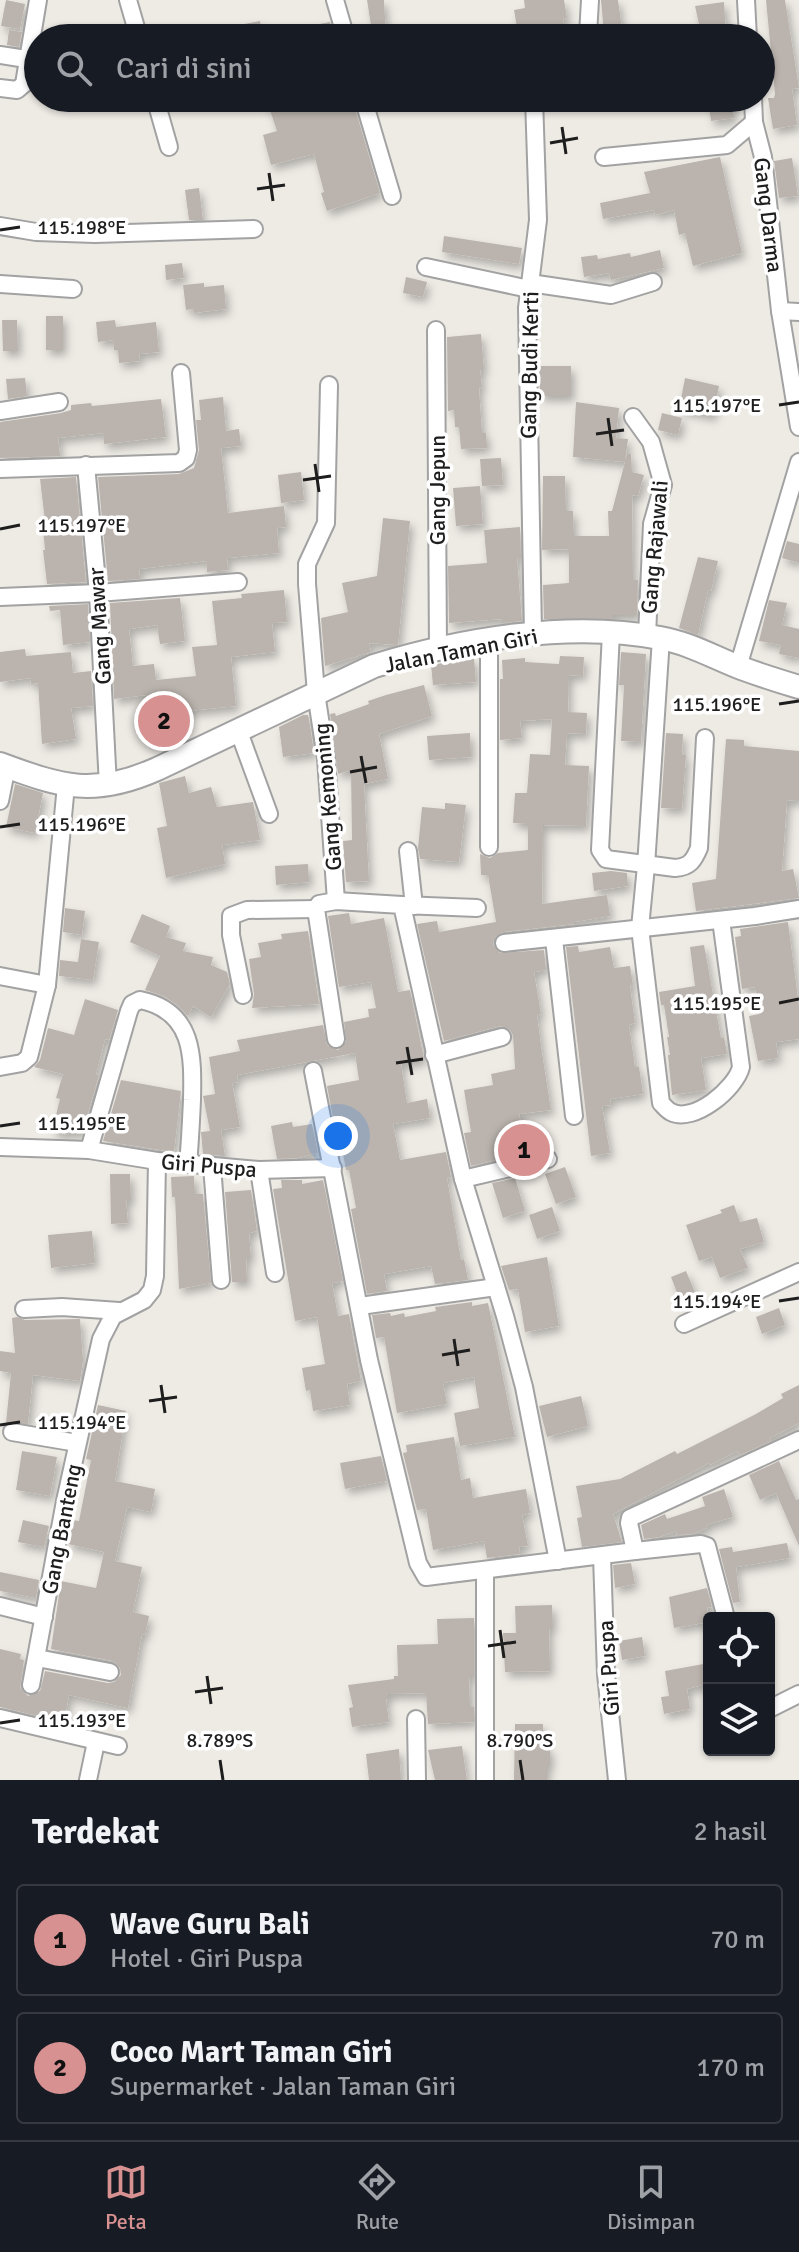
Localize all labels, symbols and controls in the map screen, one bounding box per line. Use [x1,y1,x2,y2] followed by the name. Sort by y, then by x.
[24,24,775,112] search box
[52,46,96,90] icon: search
[116,50,252,87] text: Cari di sini
[748,156,789,274] street label: Gang Darma
[38,215,126,240] text: 115.198°E
[515,291,544,439] street label: Gang Budi Kerti
[673,393,761,418] text: 115.197°E
[424,435,451,545] street label: Gang Jepun
[635,479,674,615] street label: Gang Rajawali
[38,513,126,538] text: 115.197°E
[82,566,117,685] street label: Gang Mawar
[382,622,540,679] street label: Jalan Taman Giri
[138,691,190,751] pin: 2
[673,692,761,717] text: 115.196°E
[308,722,347,872] street label: Gang Kemoning
[38,812,126,837] text: 115.196°E
[673,991,761,1016] text: 115.195°E
[38,1111,126,1136] text: 115.195°E
[318,1116,358,1156] your location
[498,1120,550,1180] pin: 1
[160,1148,258,1183] street label: Giri Puspa
[673,1289,761,1314] text: 115.194°E
[38,1410,126,1435] text: 115.194°E
[36,1462,87,1597] street label: Gang Banteng
[703,1612,775,1756] map controls
[703,1612,775,1684] button: locate
[592,1619,625,1717] street label: Giri Puspa
[703,1684,775,1756] button: layers
[38,1708,126,1733] text: 115.193°E
[187,1728,253,1753] text: 8.789°S
[487,1728,553,1753] text: 8.790°S
[32,1811,159,1853] text: Terdekat
[694,1816,767,1848] text: 2 hasil
[110,1906,310,1943] text: Wave Guru Bali
[53,1924,67,1956] text: 1
[710,1924,765,1956] text: 70 m
[110,1943,303,1975] text: Hotel · Giri Puspa
[110,2034,393,2071] text: Coco Mart Taman Giri
[53,2052,67,2084] text: 2
[696,2052,765,2084] text: 170 m
[110,2071,456,2103] text: Supermarket · Jalan Taman Giri
[104,2160,148,2235] tab: Peta
[355,2160,399,2235] tab: Rute
[607,2160,695,2235] tab: Disimpan

